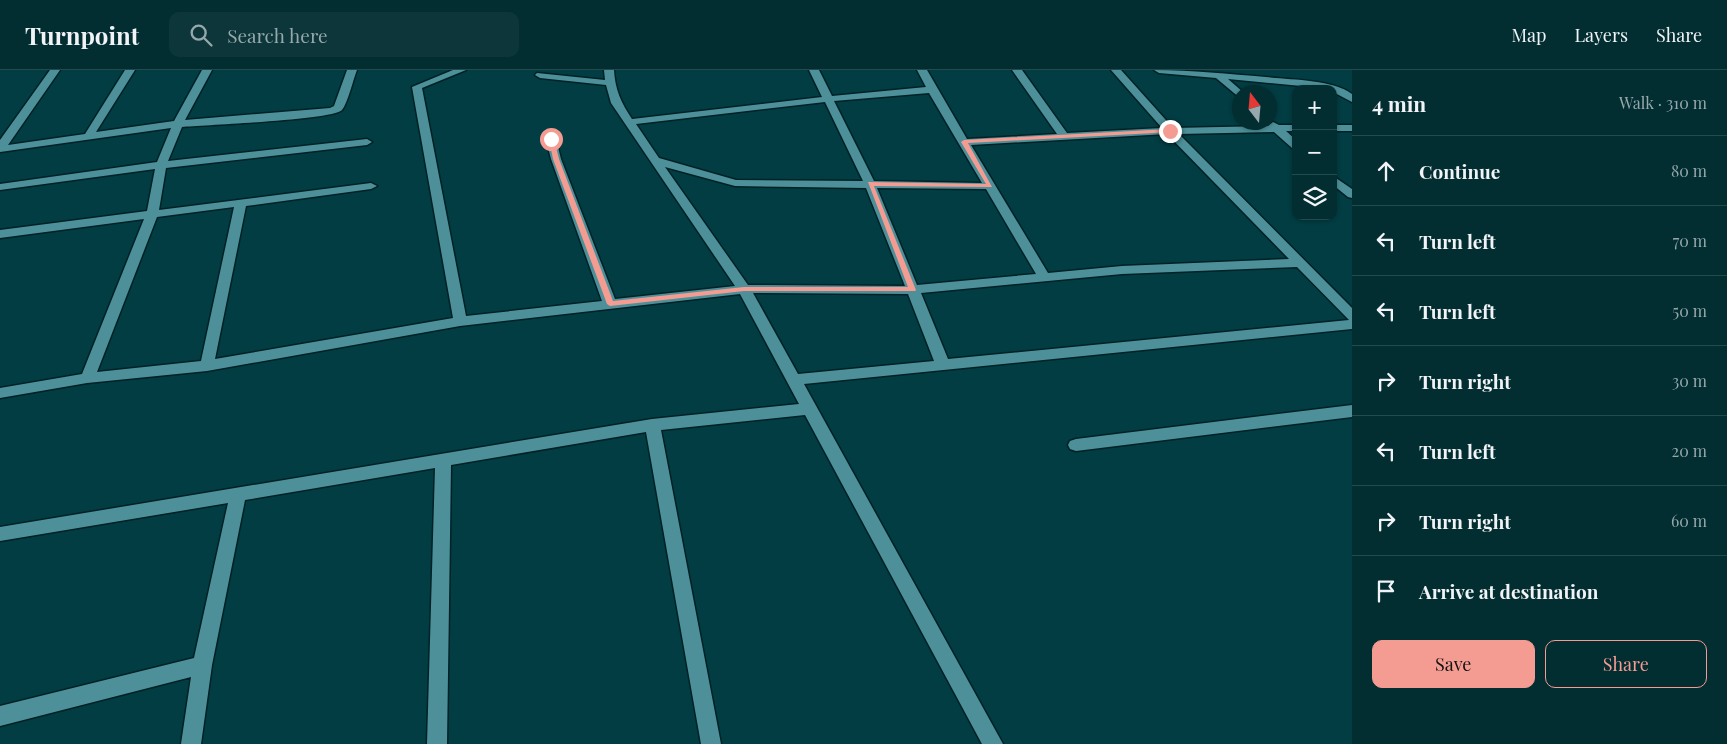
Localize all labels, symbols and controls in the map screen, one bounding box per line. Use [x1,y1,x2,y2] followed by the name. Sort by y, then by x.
[169,12,519,57] search box
[25,19,139,51] text: Turnpoint
[187,21,215,49] icon: search
[227,22,328,48] text: Search here
[1511,23,1546,47] text: Map
[1574,23,1628,47] text: Layers
[1656,23,1702,47] text: Share
[1232,85,1277,130] north arrow
[1292,85,1337,220] map controls
[1292,85,1337,130] button: +
[1372,89,1426,117] text: 4 min
[1619,92,1707,113] text: Walk · 310 m
[1159,120,1182,143] route end
[540,128,563,151] route start
[1292,130,1337,175] button: −
[1372,157,1400,185] icon: ahead
[1419,158,1500,184] text: Continue
[1671,160,1707,181] text: 80 m
[1292,175,1337,220] button: layers
[1372,227,1400,255] icon: left
[1419,228,1496,254] text: Turn left
[1673,230,1707,251] text: 70 m
[1372,297,1400,325] icon: left
[1419,298,1496,324] text: Turn left
[1673,300,1707,321] text: 50 m
[1372,367,1400,395] icon: right
[1419,368,1511,394] text: Turn right
[1672,370,1707,391] text: 30 m
[1372,437,1400,465] icon: left
[1419,438,1496,464] text: Turn left
[1672,440,1707,461] text: 20 m
[1372,507,1400,535] icon: right
[1419,508,1511,534] text: Turn right
[1671,510,1707,531] text: 60 m
[1372,577,1400,605] icon: arrive
[1419,578,1599,604] text: Arrive at destination
[1372,640,1535,688] button: Save
[1545,640,1707,688] button: Share

